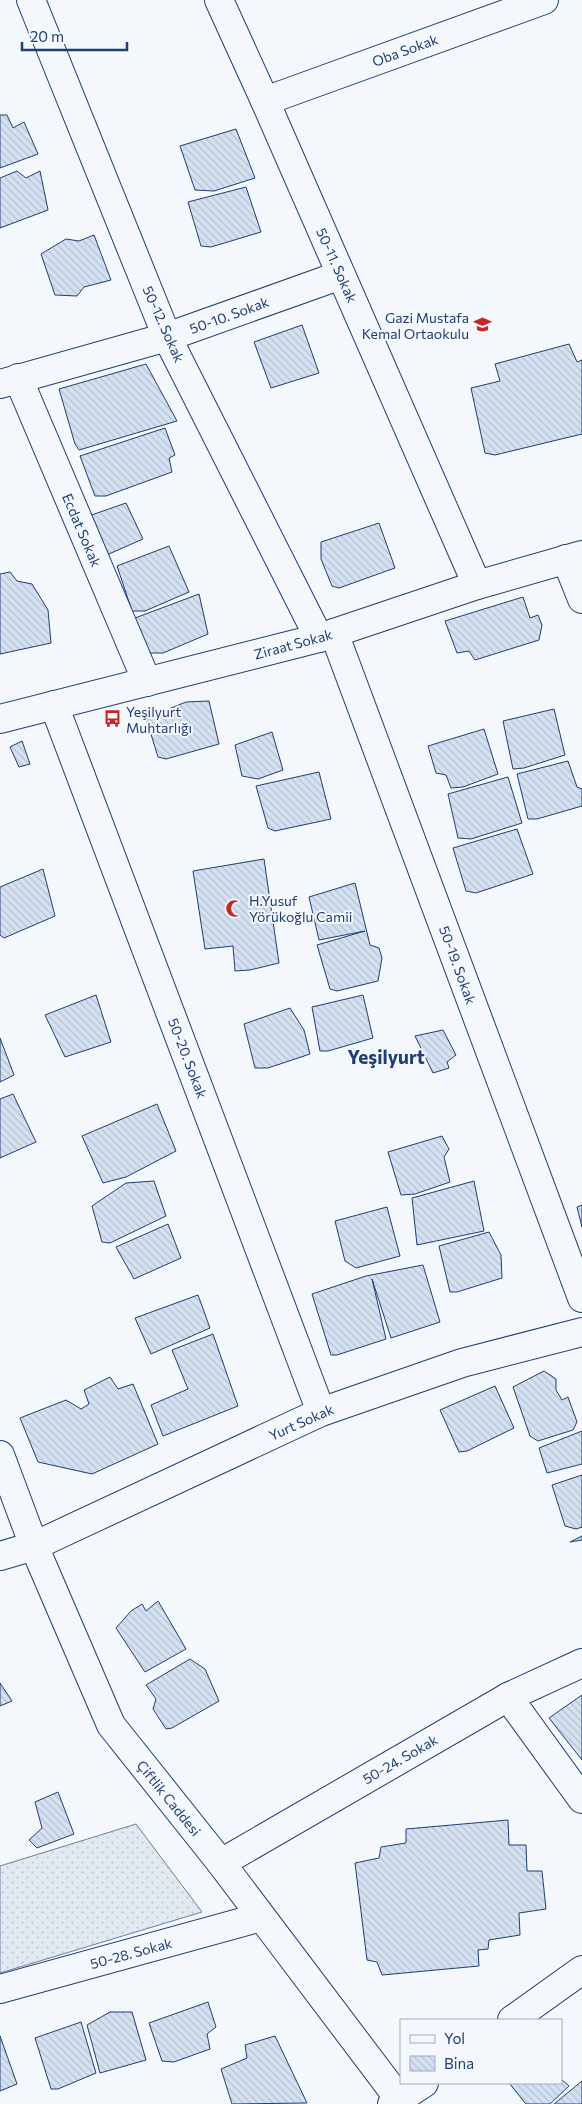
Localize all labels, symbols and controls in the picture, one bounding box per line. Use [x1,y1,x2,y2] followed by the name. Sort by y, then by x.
[22,20,128,52] scale bar
[30,27,64,45] text: 20 m
[370,30,441,70] street label: Oba Sokak
[313,225,361,305] street label: 50-11. Sokak
[140,283,189,365] street label: 50-12. Sokak
[187,293,271,337] street label: 50-10. Sokak
[362,309,469,342] place label: Gazi Mustafa Kemal Ortaokulu
[473,315,493,335] school or university icon: Gazi Mustafa Kemal Ortaokulu
[59,491,105,570] street label: Ecdat Sokak
[252,625,335,663] street label: Ziraat Sokak
[126,703,192,736] place label: Yeşilyurt Muhtarlığı
[102,709,122,729] bus stop icon: Yeşilyurt Muhtarlığı
[249,892,352,925] place label: H.Yusuf Yörükoğlu Camii
[225,898,245,918] mosque icon: H.Yusuf Yörükoğlu Camii
[436,923,480,1007] street label: 50-19. Sokak
[165,1015,211,1101] street label: 50-20. Sokak
[347,1045,425,1068] district label: Yeşilyurt
[266,1400,336,1444] street label: Yurt Sokak
[359,1730,441,1787] street label: 50-24. Sokak
[133,1757,205,1839] street label: Çiftlik Caddesi
[88,1934,174,1972] street label: 50-28. Sokak
[400,2019,562,2084] legend
[444,2029,465,2047] text: Yol
[444,2054,474,2072] text: Bina

